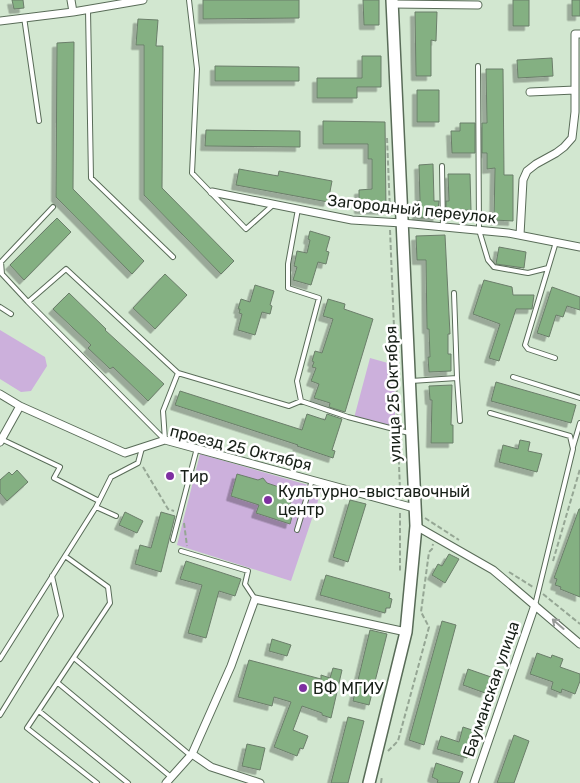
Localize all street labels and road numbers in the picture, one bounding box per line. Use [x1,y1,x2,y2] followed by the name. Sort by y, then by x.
[327,191,498,227] street label: Загородный переулок
[381,325,405,463] street label: улица 25 Октября
[168,421,314,475] street label: проезд 25 Октября
[459,619,523,759] street label: Бауманская улица

